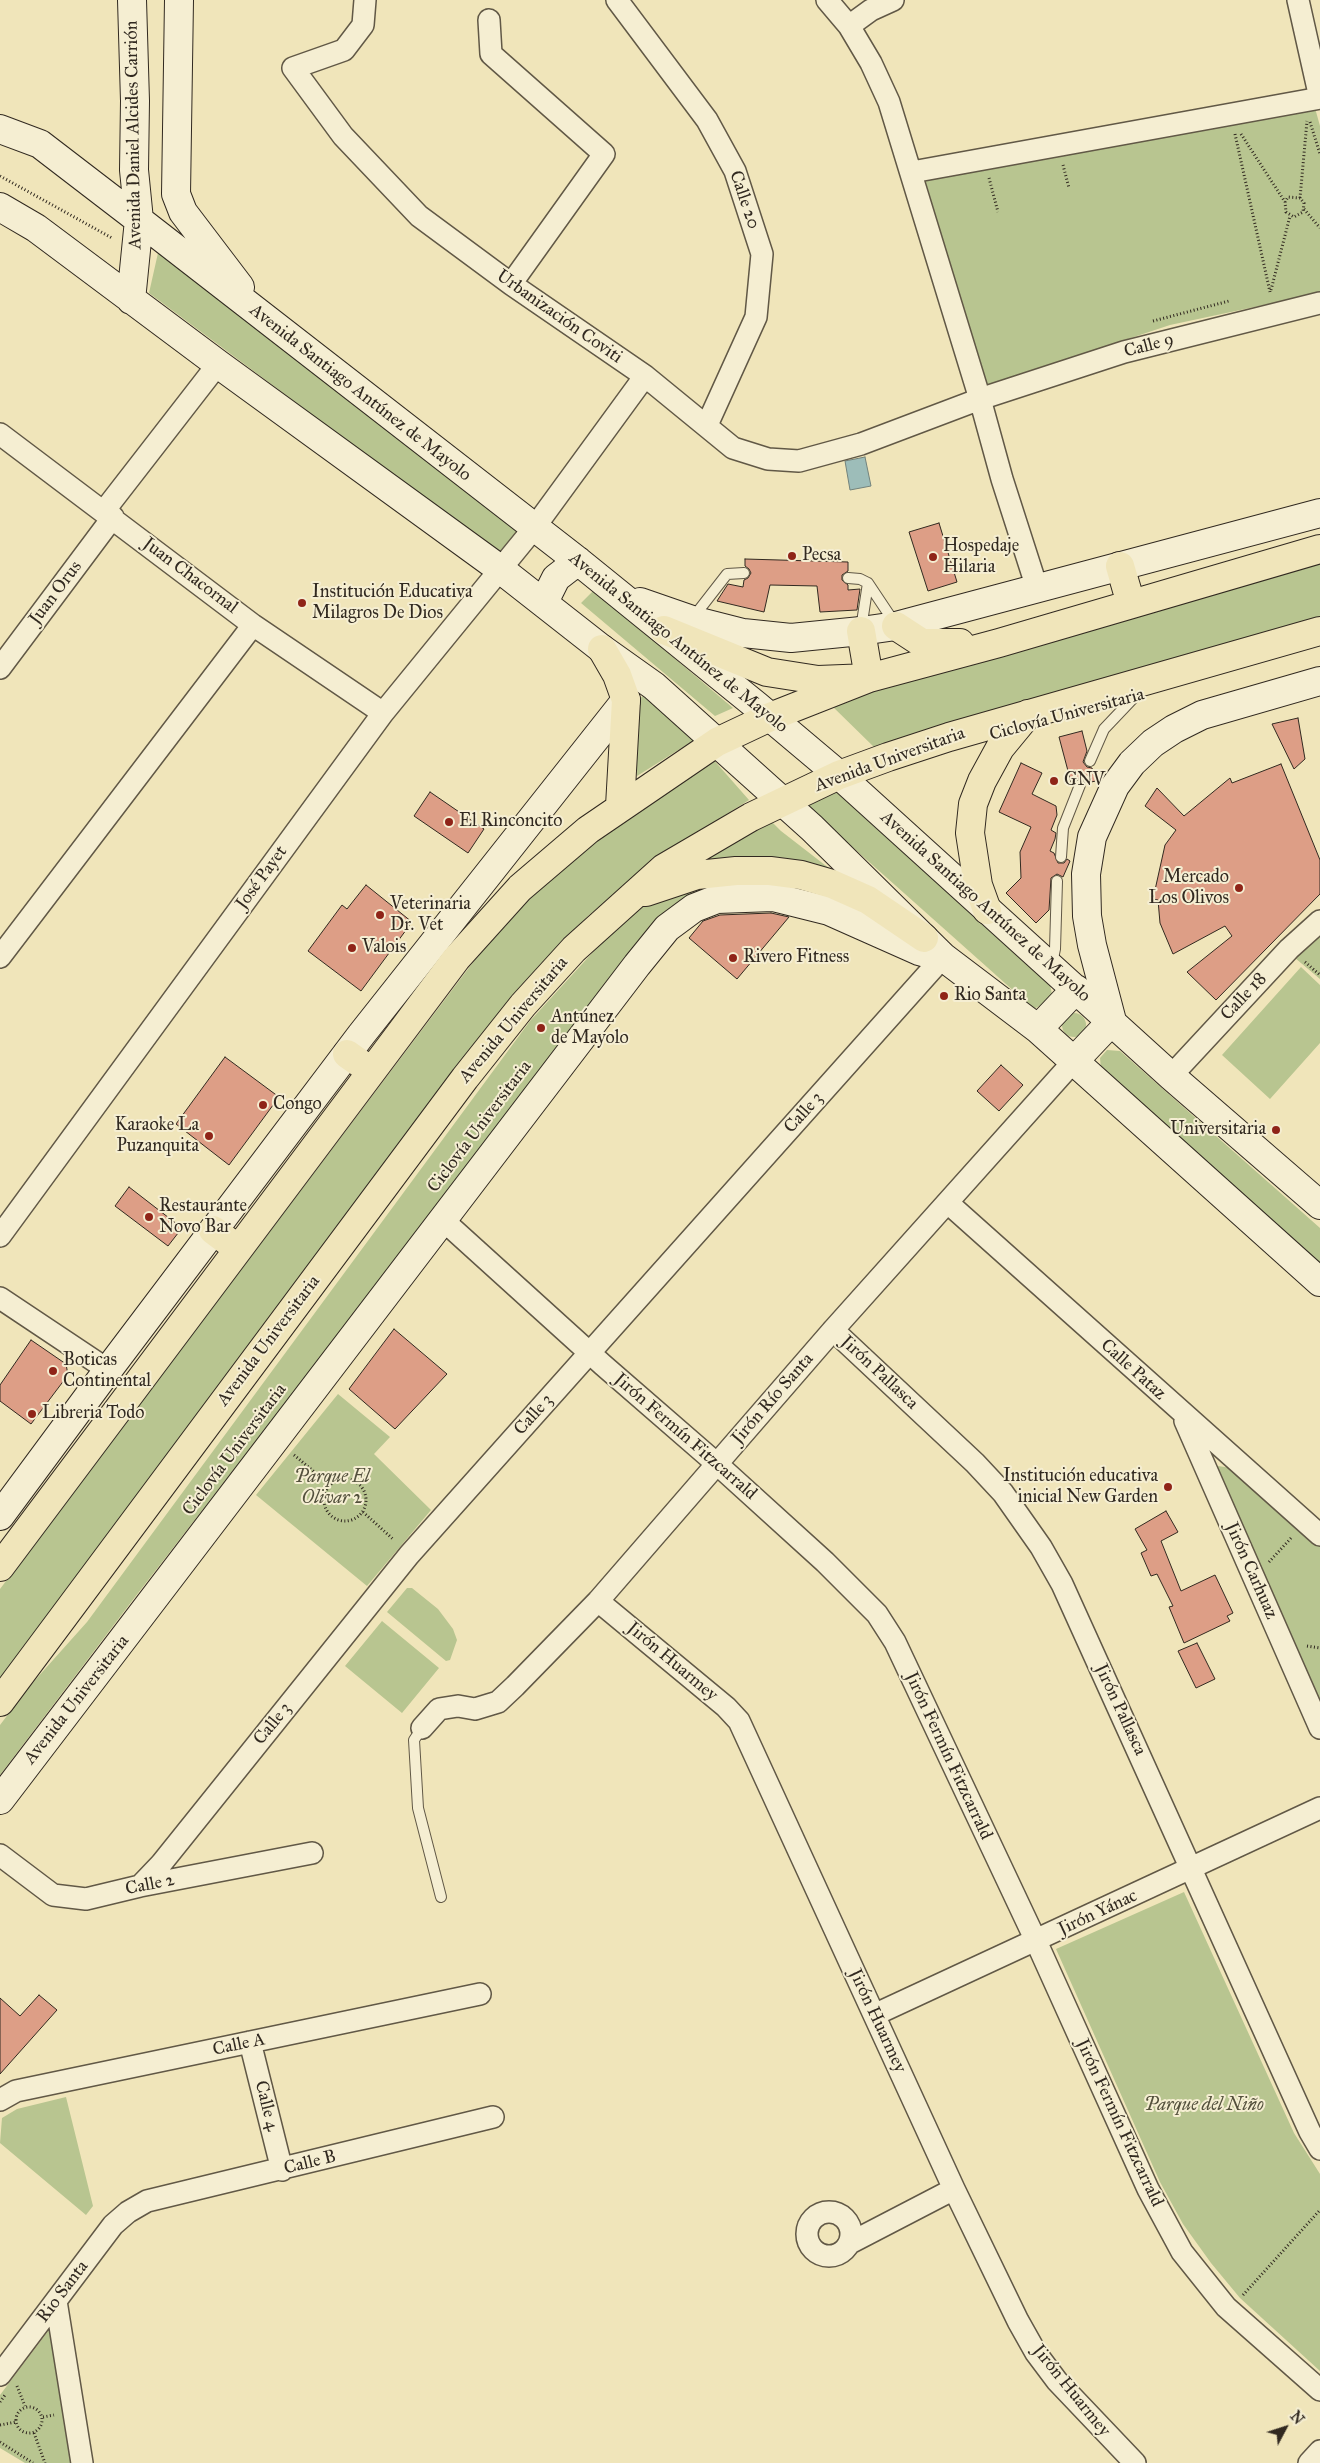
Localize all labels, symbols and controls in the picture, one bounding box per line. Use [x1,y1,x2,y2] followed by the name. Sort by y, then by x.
[121,21,147,249] street label: Avenida Daniel Alcides Carrión
[724,168,764,232] street label: Calle 20
[492,265,626,369] street label: Urbanización Coviti
[245,300,475,486] street label: Avenida Santiago Antúnez de Mayolo
[1122,329,1176,363] street label: Calle 9
[138,533,242,619] street label: Juan Chacornal
[943,536,1019,578] place label: Hospedaje Hilaria
[802,545,841,567] place label: Pecsa
[564,548,792,738] street label: Avenida Santiago Antúnez de Mayolo
[786,550,798,562] marker: Pecsa
[927,551,939,563] marker: Hospedaje Hilaria
[25,557,87,629] street label: Juan Orus
[312,582,473,624] place label: Institución Educativa Milagros De Dios
[296,597,308,609] marker: Institución Educativa Milagros De Dios
[987,684,1147,746] street label: Ciclovía Universitaria
[812,723,968,797] street label: Avenida Universitaria
[1064,770,1105,792] place label: GNV
[1048,775,1060,787] marker: GNV
[875,807,1095,1007] street label: Avenida Santiago Antúnez de Mayolo
[459,811,563,833] place label: El Rinconcito
[443,816,455,828] marker: El Rinconcito
[232,842,292,914] street label: José Payet
[1148,867,1229,910] place label: Mercado Los Olivos
[1233,882,1245,894] marker: Mercado Los Olivos
[390,894,471,936] place label: Veterinaria Dr. Vet
[374,909,386,921] marker: Veterinaria Dr. Vet
[362,937,406,959] place label: Valois
[346,942,358,954] marker: Valois
[743,947,849,969] place label: Rivero Fitness
[727,952,739,964] marker: Rivero Fitness
[455,953,573,1087] street label: Avenida Universitaria
[1216,969,1272,1025] street label: Calle 18
[954,985,1026,1007] place label: Rio Santa
[938,990,950,1002] marker: Rio Santa
[551,1007,629,1050] place label: Antúnez de Mayolo
[535,1022,547,1034] marker: Antúnez de Mayolo
[423,1057,537,1197] street label: Ciclovía Universitaria
[780,1088,828,1138] street label: Calle 3
[273,1094,322,1116] place label: Congo
[257,1099,269,1111] marker: Congo
[115,1115,199,1158] place label: Karaoke La Puzanquita
[1170,1119,1266,1141] place label: Universitaria
[1270,1124,1282,1136] marker: Universitaria
[203,1130,215,1142] marker: Karaoke La Puzanquita
[159,1196,247,1238] place label: Restaurante Novo Bar
[143,1211,155,1223] marker: Restaurante Novo Bar
[213,1271,325,1411] street label: Avenida Universitaria
[836,1332,922,1414] street label: Jirón Pallasca
[1096,1335,1170,1405] street label: Calle Pataz
[727,1349,819,1449] street label: Jirón Río Santa
[63,1350,151,1392] place label: Boticas Continental
[47,1365,59,1377] marker: Boticas Continental
[609,1369,761,1505] street label: Jirón Fermín Fitzcarrald
[178,1380,292,1520] street label: Ciclovía Universitaria
[510,1390,558,1440] street label: Calle 3
[42,1403,144,1425] place label: Libreria Todo
[26,1408,38,1420] marker: Libreria Todo
[1003,1466,1158,1508] place label: Institución educativa inicial New Garden
[294,1467,370,1510] park label: Parque El Olivar 2
[1162,1481,1174,1493] marker: Institución educativa inicial New Garden
[1220,1519,1282,1623] street label: Jirón Carhuaz
[622,1618,722,1706] street label: Jirón Huarmey
[20,1631,134,1769] street label: Avenida Universitaria
[1089,1661,1151,1759] street label: Jirón Pallasca
[900,1669,996,1843] street label: Jirón Fermín Fitzcarrald
[249,1699,297,1749] street label: Calle 3
[123,1870,177,1900] street label: Calle 2
[1055,1885,1141,1941] street label: Jirón Yánac
[844,1966,910,2076] street label: Jirón Huarmey
[211,2029,267,2061] street label: Calle A
[1071,2036,1167,2210] street label: Jirón Fermín Fitzcarrald
[249,2079,283,2133] street label: Calle 4
[1144,2095,1264,2117] park label: Parque del Niño
[282,2146,338,2180] street label: Calle B
[33,2257,93,2327] street label: Rio Santa
[1027,2341,1115,2441] street label: Jirón Huarmey
[1260,2403,1310,2453] north arrow
[1287,2408,1307,2428] text: N

